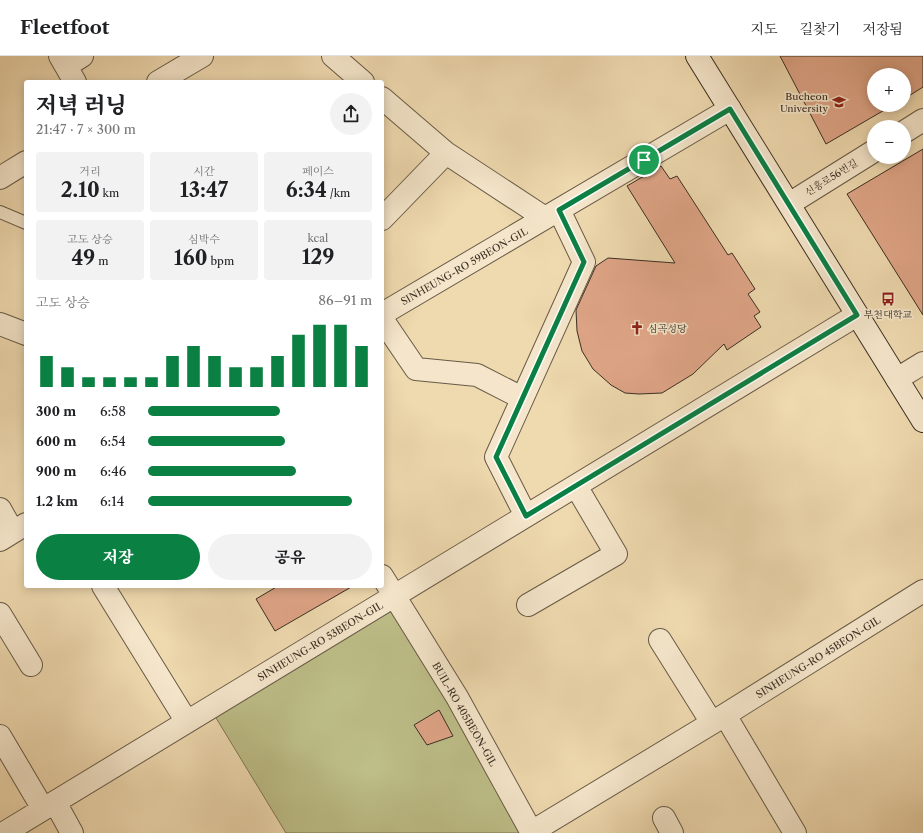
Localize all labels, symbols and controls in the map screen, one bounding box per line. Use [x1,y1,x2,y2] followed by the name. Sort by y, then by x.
[20,16,109,39] text: Fleetfoot
[751,20,778,38] text: 지도
[800,20,840,38] text: 길찾기
[862,20,903,38] text: 저장됨
[867,68,911,164] map controls
[867,68,911,112] button: +
[780,90,829,115] place label: Bucheon University
[36,92,127,119] text: 저녁 러닝
[330,93,372,135] button: share
[831,94,847,110] school or university icon: Bucheon University
[867,120,911,164] button: −
[36,121,136,137] text: 21:47 · 7 × 300 m
[627,143,661,177] pin
[633,149,655,171] icon: arrive
[803,156,860,199] street label: 신흥로56번길
[79,164,101,178] text: 거리
[193,164,215,178] text: 시간
[302,164,334,178] text: 페이스
[61,178,100,202] text: 2.10
[180,178,228,202] text: 13:47
[286,178,327,202] text: 6:34
[100,186,119,200] text: km
[327,186,350,200] text: /km
[398,224,531,308] street label: SINHEUNG-RO 59BEON-GIL
[308,231,328,245] text: kcal
[67,232,113,246] text: 고도 상승
[188,232,220,246] text: 심박수
[302,245,334,269] text: 129
[72,246,95,270] text: 49
[174,246,208,270] text: 160
[95,254,108,268] text: m
[208,254,234,268] text: bpm
[880,291,896,307] bus stop icon: 부천대학교
[318,292,372,308] text: 86–91 m
[36,294,90,310] text: 고도 상승
[864,308,912,321] place label: 부천대학교
[629,320,645,336] church icon: 심곡성당
[648,322,687,335] place label: 심곡성당
[36,403,76,419] text: 300 m
[100,403,126,419] text: 6:58
[36,433,77,449] text: 600 m
[100,433,126,449] text: 6:54
[36,463,77,479] text: 900 m
[100,463,126,479] text: 6:46
[36,493,78,509] text: 1.2 km
[100,493,124,509] text: 6:14
[36,534,200,580] button: 저장
[208,534,372,580] button: 공유
[255,598,386,684] street label: SINHEUNG-RO 53BEON-GIL
[754,613,883,701] street label: SINHEUNG-RO 45BEON-GIL
[429,660,500,769] street label: BUIL-RO 405BEON-GIL

